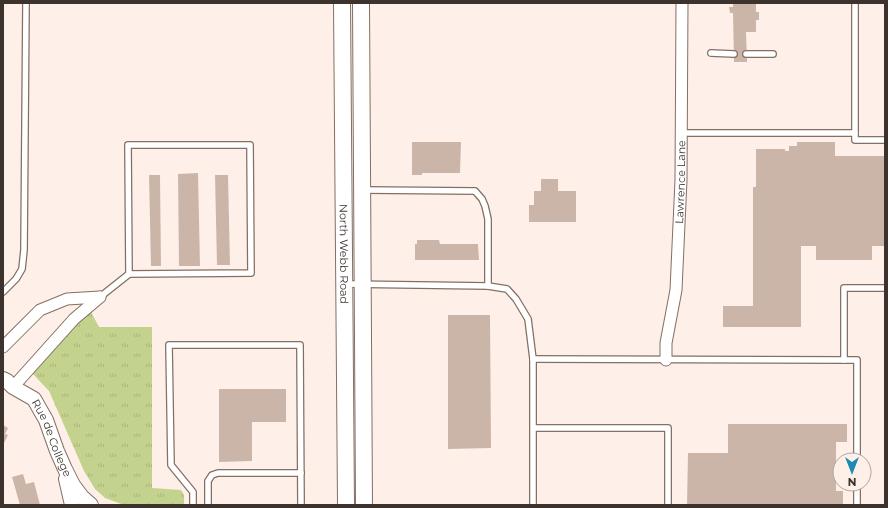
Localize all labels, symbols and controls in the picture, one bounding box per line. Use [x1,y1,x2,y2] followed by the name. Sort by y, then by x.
[672,140,688,224] street label: Lawrence Lane
[337,204,351,304] street label: North Webb Road
[29,397,75,479] street label: Rue de College
[832,452,872,492] north arrow
[848,475,856,489] text: N

